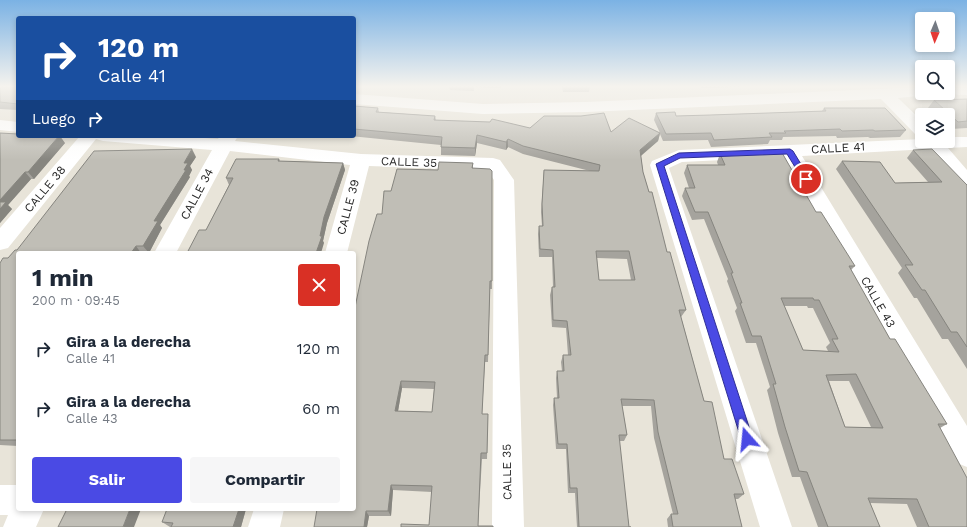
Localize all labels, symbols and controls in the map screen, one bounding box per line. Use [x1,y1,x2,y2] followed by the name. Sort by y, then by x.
[915,12,955,52] north arrow
[915,12,955,148] map controls
[98,31,179,64] text: 120 m
[32,32,84,84] icon: right
[915,60,955,100] button: search
[98,65,166,86] text: Calle 41
[84,108,106,130] icon: right
[915,108,955,148] button: layers
[32,110,76,128] text: Luego
[811,140,865,156] street label: CALLE 41
[381,154,437,170] street label: CALLE 35
[789,162,823,196] pin
[21,163,69,215] street label: CALLE 38
[178,166,216,222] street label: CALLE 34
[795,168,817,190] icon: arrive
[334,178,362,236] street label: CALLE 39
[32,264,94,292] text: 1 min
[298,264,340,306] button: close
[858,274,898,330] street label: CALLE 43
[32,293,120,308] text: 200 m · 09:45
[66,333,191,351] text: Gira a la derecha
[32,338,54,360] icon: right
[297,340,340,358] text: 120 m
[66,351,115,366] text: Calle 41
[66,393,191,411] text: Gira a la derecha
[32,398,54,420] icon: right
[302,400,340,418] text: 60 m
[66,411,118,426] text: Calle 43
[726,418,768,460] position arrow
[500,444,514,500] street label: CALLE 35
[32,457,182,503] button: Salir
[190,457,340,503] button: Compartir

